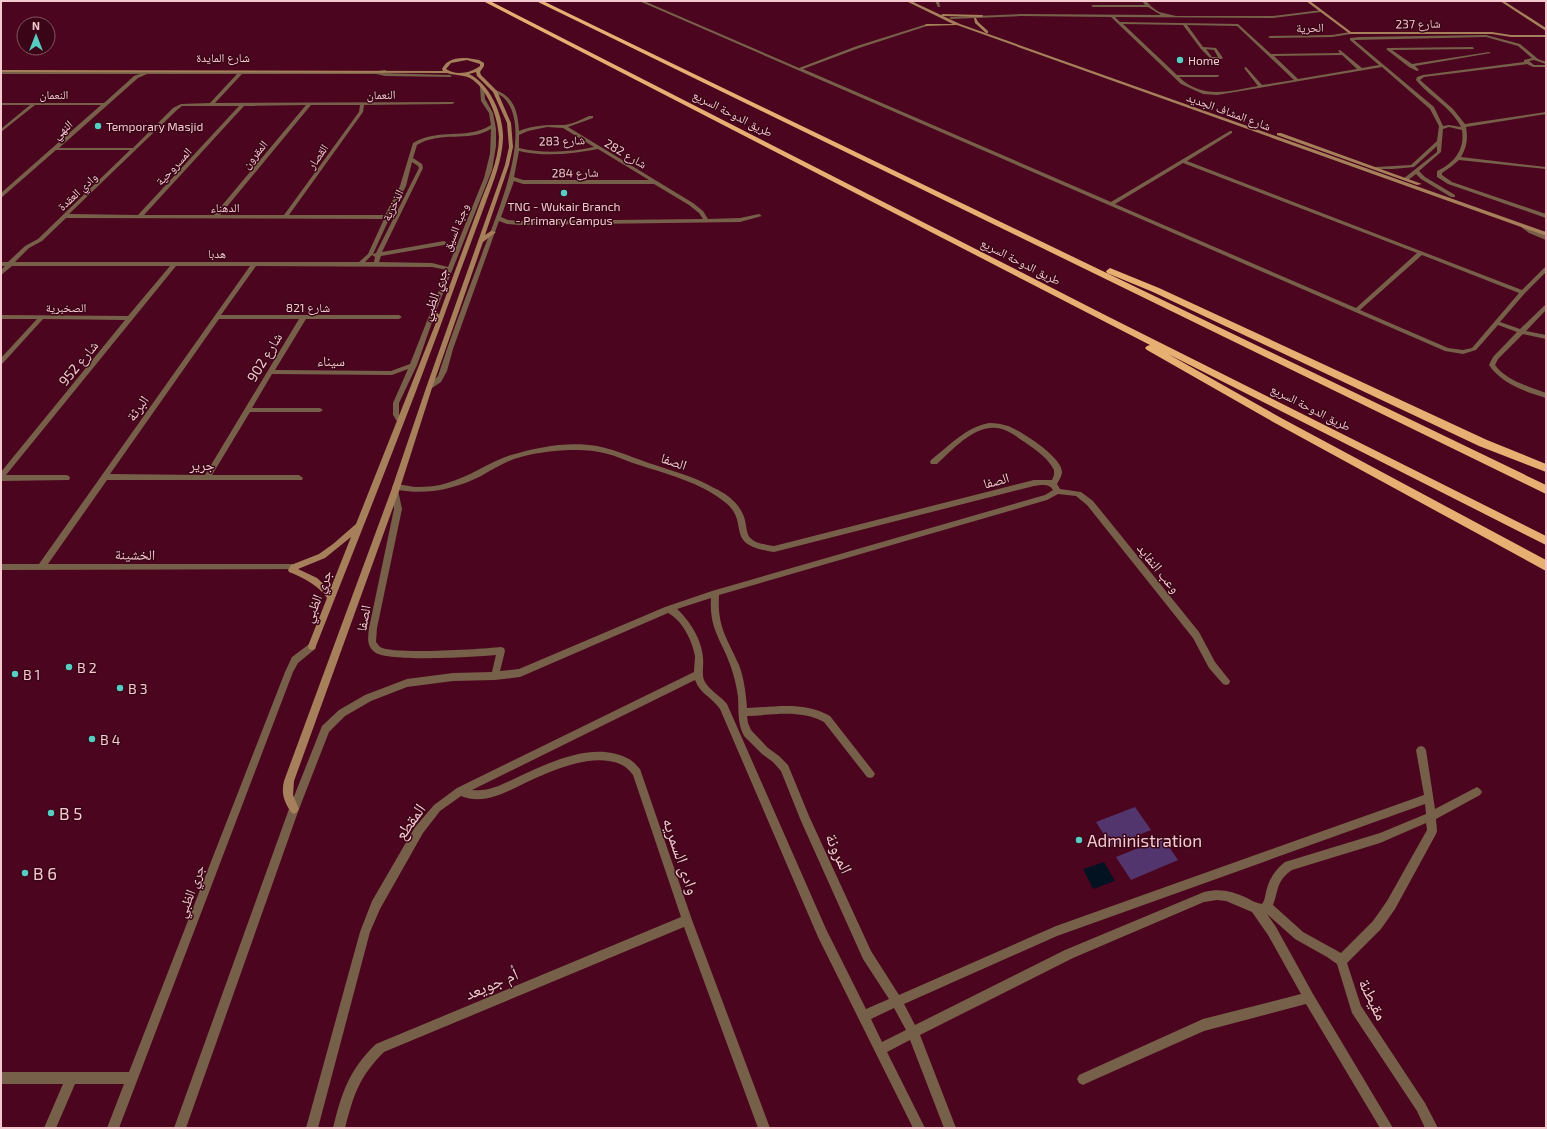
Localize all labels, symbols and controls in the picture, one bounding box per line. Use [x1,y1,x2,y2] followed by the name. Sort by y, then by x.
[16,16,56,56] north arrow
[1395,16,1441,32] street label: شارع 237
[32,19,40,32] text: N
[1296,20,1324,35] street label: الحرية
[196,50,250,66] street label: شارع المايدة
[1188,53,1220,67] place label: Home
[1175,55,1185,65] marker: Home
[40,87,69,102] street label: النعمان
[366,87,396,102] street label: النعمان
[690,87,775,140] street label: طريق الدوحة السريع
[1184,89,1273,135] street label: شارع المشاف الجديد
[49,117,78,144] street label: النهي
[106,119,203,134] place label: Temporary Masjid
[93,121,103,131] marker: Temporary Masjid
[539,132,585,150] street label: شارع 283
[601,135,650,172] street label: شارع 282
[238,137,271,172] street label: المقرون
[303,141,331,172] street label: القصار
[152,144,195,188] street label: المسروحية
[551,165,599,181] street label: شارع 284
[54,169,103,216] street label: وادي العقدة
[378,187,407,223] street label: الذخرية
[559,188,569,198] marker: TNG - Wukair Branch - Primary Campus
[507,199,621,227] place label: TNG - Wukair Branch - Primary Campus
[211,200,240,214] street label: الدهناء
[439,201,472,253] street label: وجبة السيق
[978,235,1063,288] street label: طريق الدوحة السريع
[208,246,226,261] street label: هدبا
[417,265,455,324] street label: جري الظبي
[46,300,86,315] street label: الصخبرية
[286,300,330,316] street label: شارع 821
[243,329,287,386] street label: شارع 902
[55,337,103,390] street label: شارع 952
[317,352,345,369] street label: سيناء
[1268,381,1353,434] street label: طريق الدوحة السريع
[122,392,153,425] street label: البرثة
[659,449,689,473] street label: الصفا
[188,456,215,474] street label: جرير
[981,468,1011,492] street label: الصفا
[1133,540,1184,597] street label: وعب النفايد
[115,545,155,563] street label: الخشينة
[299,567,339,626] street label: جري الظبي
[352,604,374,632] street label: الصفا
[77,659,97,676] place label: B 2
[64,662,74,672] marker: B 2
[23,666,40,683] place label: B 1
[10,669,20,679] marker: B 1
[128,680,148,697] place label: B 3
[115,683,125,693] marker: B 3
[100,731,120,748] place label: B 4
[87,734,97,744] marker: B 4
[389,799,431,845] street label: المقطع
[59,803,82,823] place label: B 5
[46,808,56,818] marker: B 5
[658,815,704,898] street label: وادى السمريه
[821,830,858,877] street label: المرونة
[1087,830,1202,850] place label: Administration
[1074,835,1084,845] marker: Administration
[172,862,211,921] street label: جري الظبي
[33,863,57,883] place label: B 6
[20,868,30,878] marker: B 6
[461,963,522,1006] street label: أم جويعد
[1354,975,1393,1024] street label: مقيطنة

